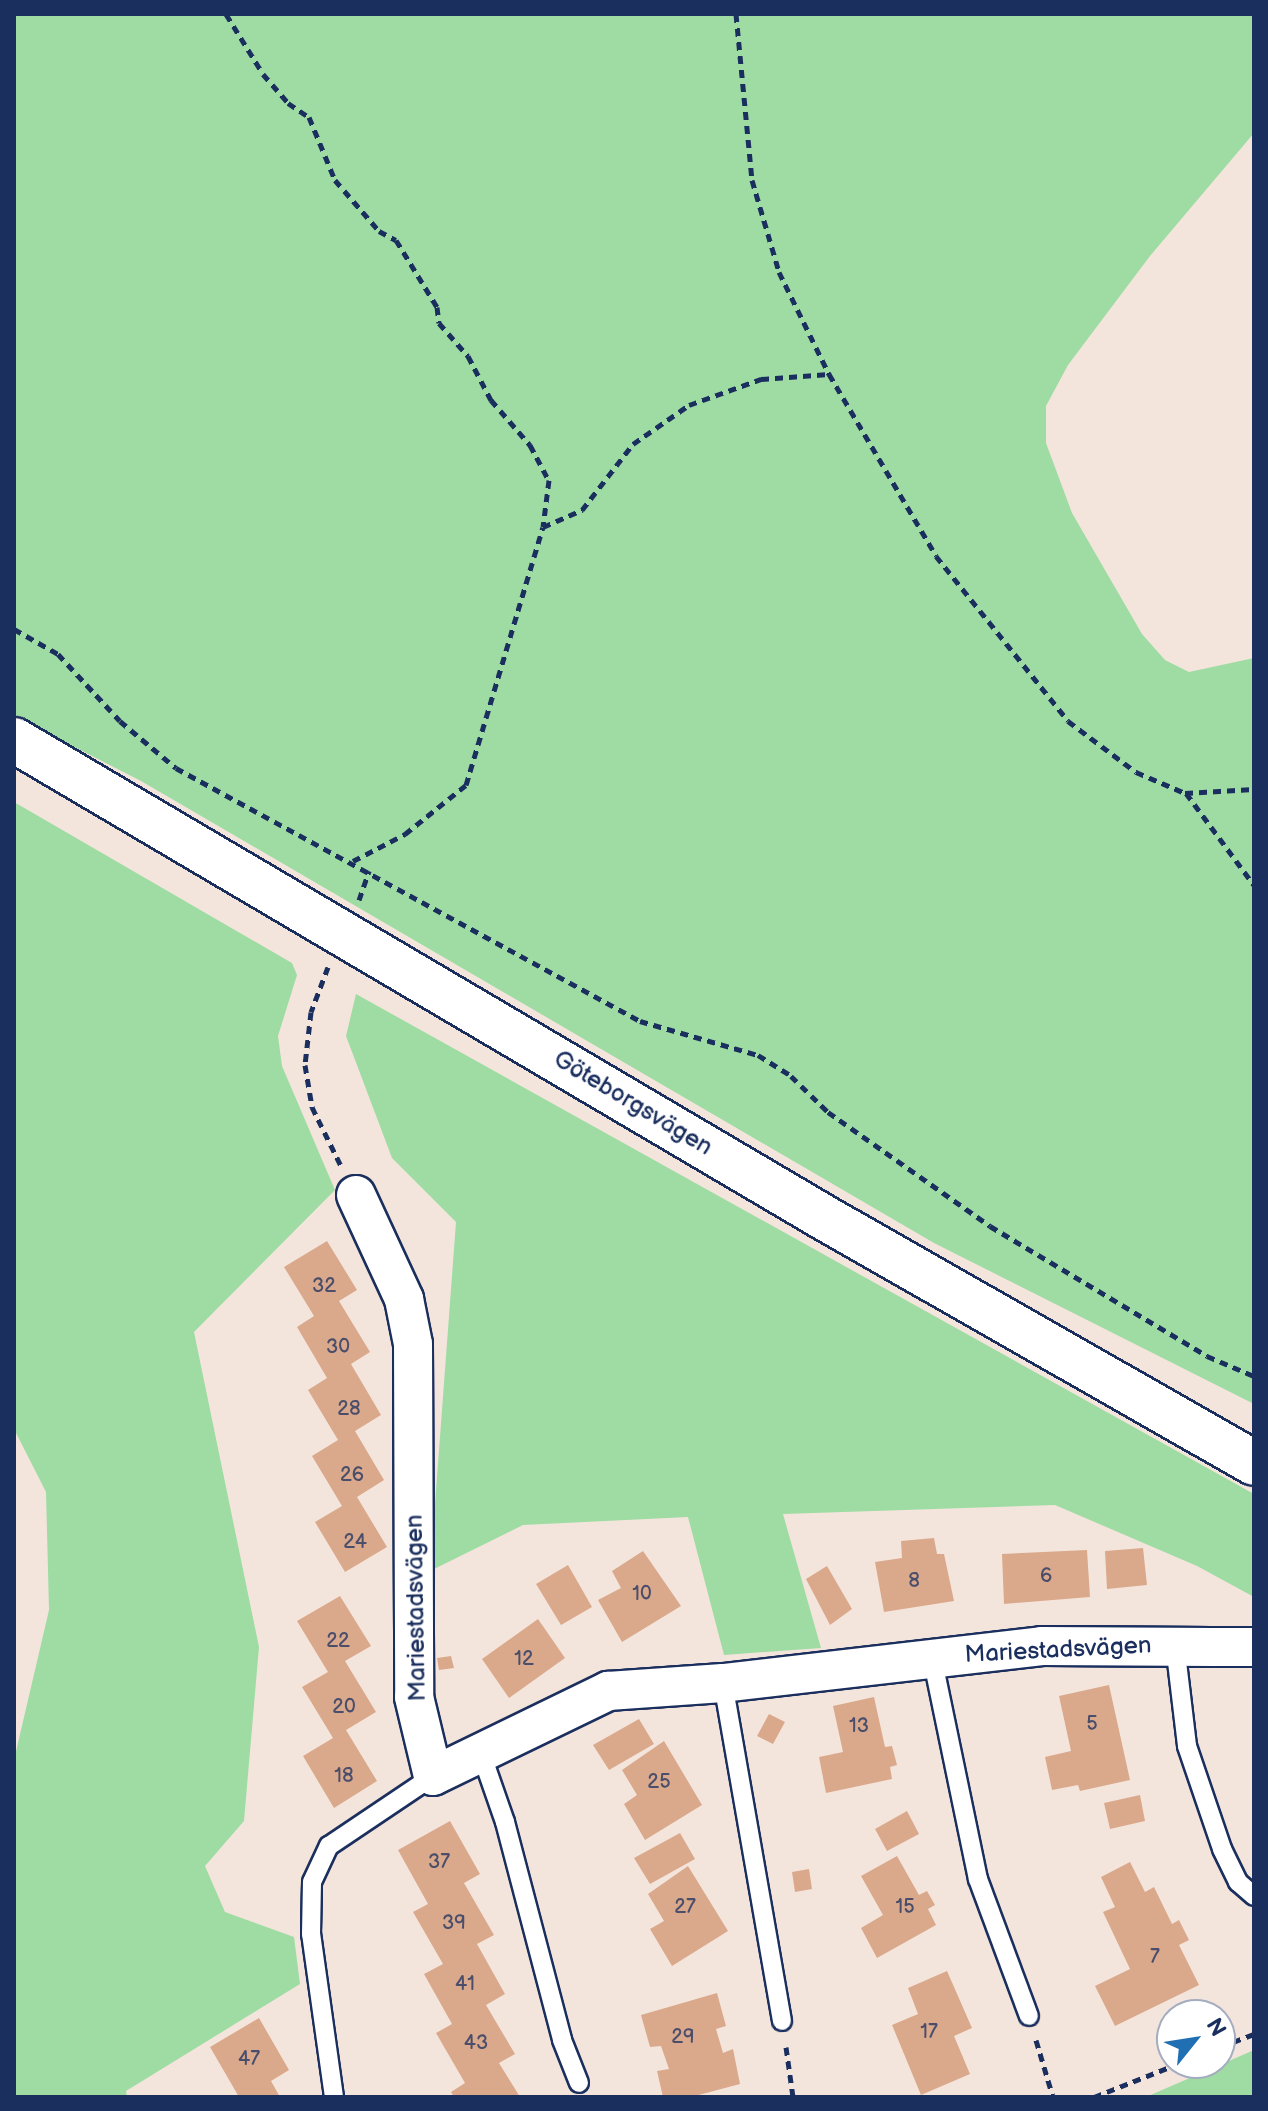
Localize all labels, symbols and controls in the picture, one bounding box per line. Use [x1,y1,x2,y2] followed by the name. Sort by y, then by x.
[549,1044,717,1162] street label: Göteborgsvägen
[312,1274,336,1298] house number: 32
[326,1335,350,1359] house number: 30
[337,1397,361,1421] house number: 28
[340,1463,364,1487] house number: 26
[400,1514,432,1702] street label: Mariestadsvägen
[343,1530,367,1554] house number: 24
[1040,1564,1052,1588] house number: 6
[908,1569,920,1593] house number: 8
[632,1582,652,1606] house number: 10
[326,1629,350,1653] house number: 22
[964,1631,1152,1669] street label: Mariestadsvägen
[514,1647,534,1671] house number: 12
[332,1695,356,1719] house number: 20
[1086,1712,1098,1736] house number: 5
[849,1714,869,1738] house number: 13
[334,1764,354,1788] house number: 18
[647,1770,671,1794] house number: 25
[428,1850,450,1874] house number: 37
[674,1895,696,1919] house number: 27
[895,1895,915,1919] house number: 15
[442,1911,466,1935] house number: 39
[1150,1945,1160,1969] house number: 7
[455,1972,475,1996] house number: 41
[1156,1999,1236,2079] north arrow
[1200,2014,1231,2042] text: N
[920,2020,938,2044] house number: 17
[671,2025,695,2049] house number: 29
[464,2031,488,2055] house number: 43
[238,2047,260,2071] house number: 47

